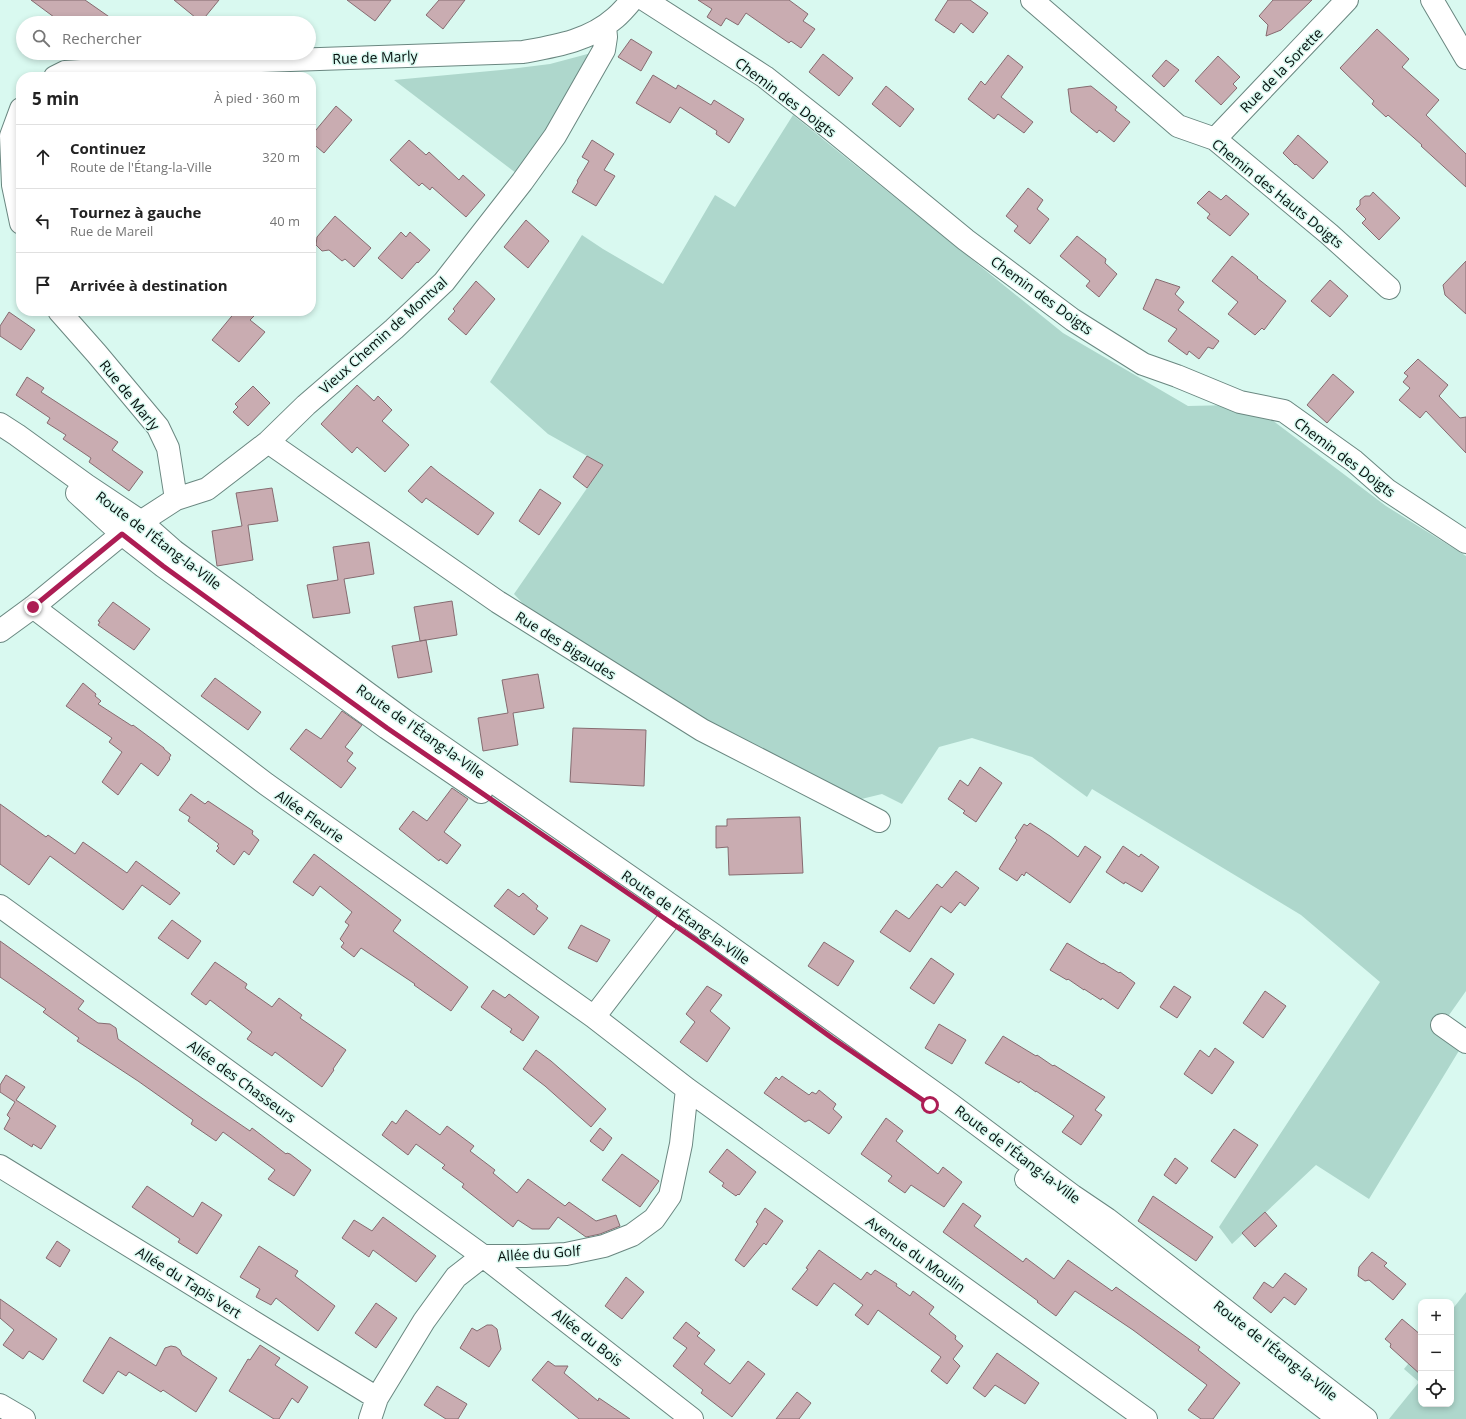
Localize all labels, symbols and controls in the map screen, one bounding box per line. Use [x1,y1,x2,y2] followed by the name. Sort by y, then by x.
[16,16,316,60] search box
[1236,23,1327,117] street label: Rue de la Sorette
[30,27,52,49] icon: search
[62,28,142,48] text: Rechercher
[332,46,419,68] street label: Rue de Marly
[732,53,841,142] street label: Chemin des Doigts
[32,87,79,110] text: 5 min
[214,89,300,107] text: À pied · 360 m
[1208,134,1348,252] street label: Chemin des Hauts Doigts
[70,138,146,158] text: Continuez
[32,146,54,168] icon: ahead
[262,148,300,166] text: 320 m
[70,158,212,176] text: Route de l'Étang-la-Ville
[70,202,201,222] text: Tournez à gauche
[32,210,54,232] icon: left
[270,212,300,230] text: 40 m
[70,222,153,240] text: Rue de Mareil
[987,251,1097,339] street label: Chemin des Doigts
[315,272,451,398] street label: Vieux Chemin de Montval
[32,274,54,296] icon: arrive
[70,275,228,295] text: Arrivée à destination
[96,356,165,435] street label: Rue de Marly
[1291,413,1400,502] street label: Chemin des Doigts
[92,486,226,594] street label: Route de l'Étang-la-Ville
[24,598,42,616] route end
[512,606,620,684] street label: Rue des Bigaudes
[353,679,489,783] street label: Route de l'Étang-la-Ville
[272,785,348,847] street label: Allée Fleurie
[618,865,754,969] street label: Route de l'Étang-la-Ville
[184,1035,300,1127] street label: Allée des Chasseurs
[921,1096,939,1114] route start
[951,1100,1085,1208] street label: Route de l'Étang-la-Ville
[863,1212,969,1296] street label: Avenue du Moulin
[497,1241,582,1265] street label: Allée du Golf
[133,1242,245,1322] street label: Allée du Tapis Vert
[1210,1296,1342,1405] street label: Route de l'Étang-la-Ville
[1418,1299,1454,1407] map controls
[1418,1299,1454,1335] button: +
[549,1304,627,1370] street label: Allée du Bois
[1418,1335,1454,1371] button: −
[1418,1371,1454,1407] button: locate

